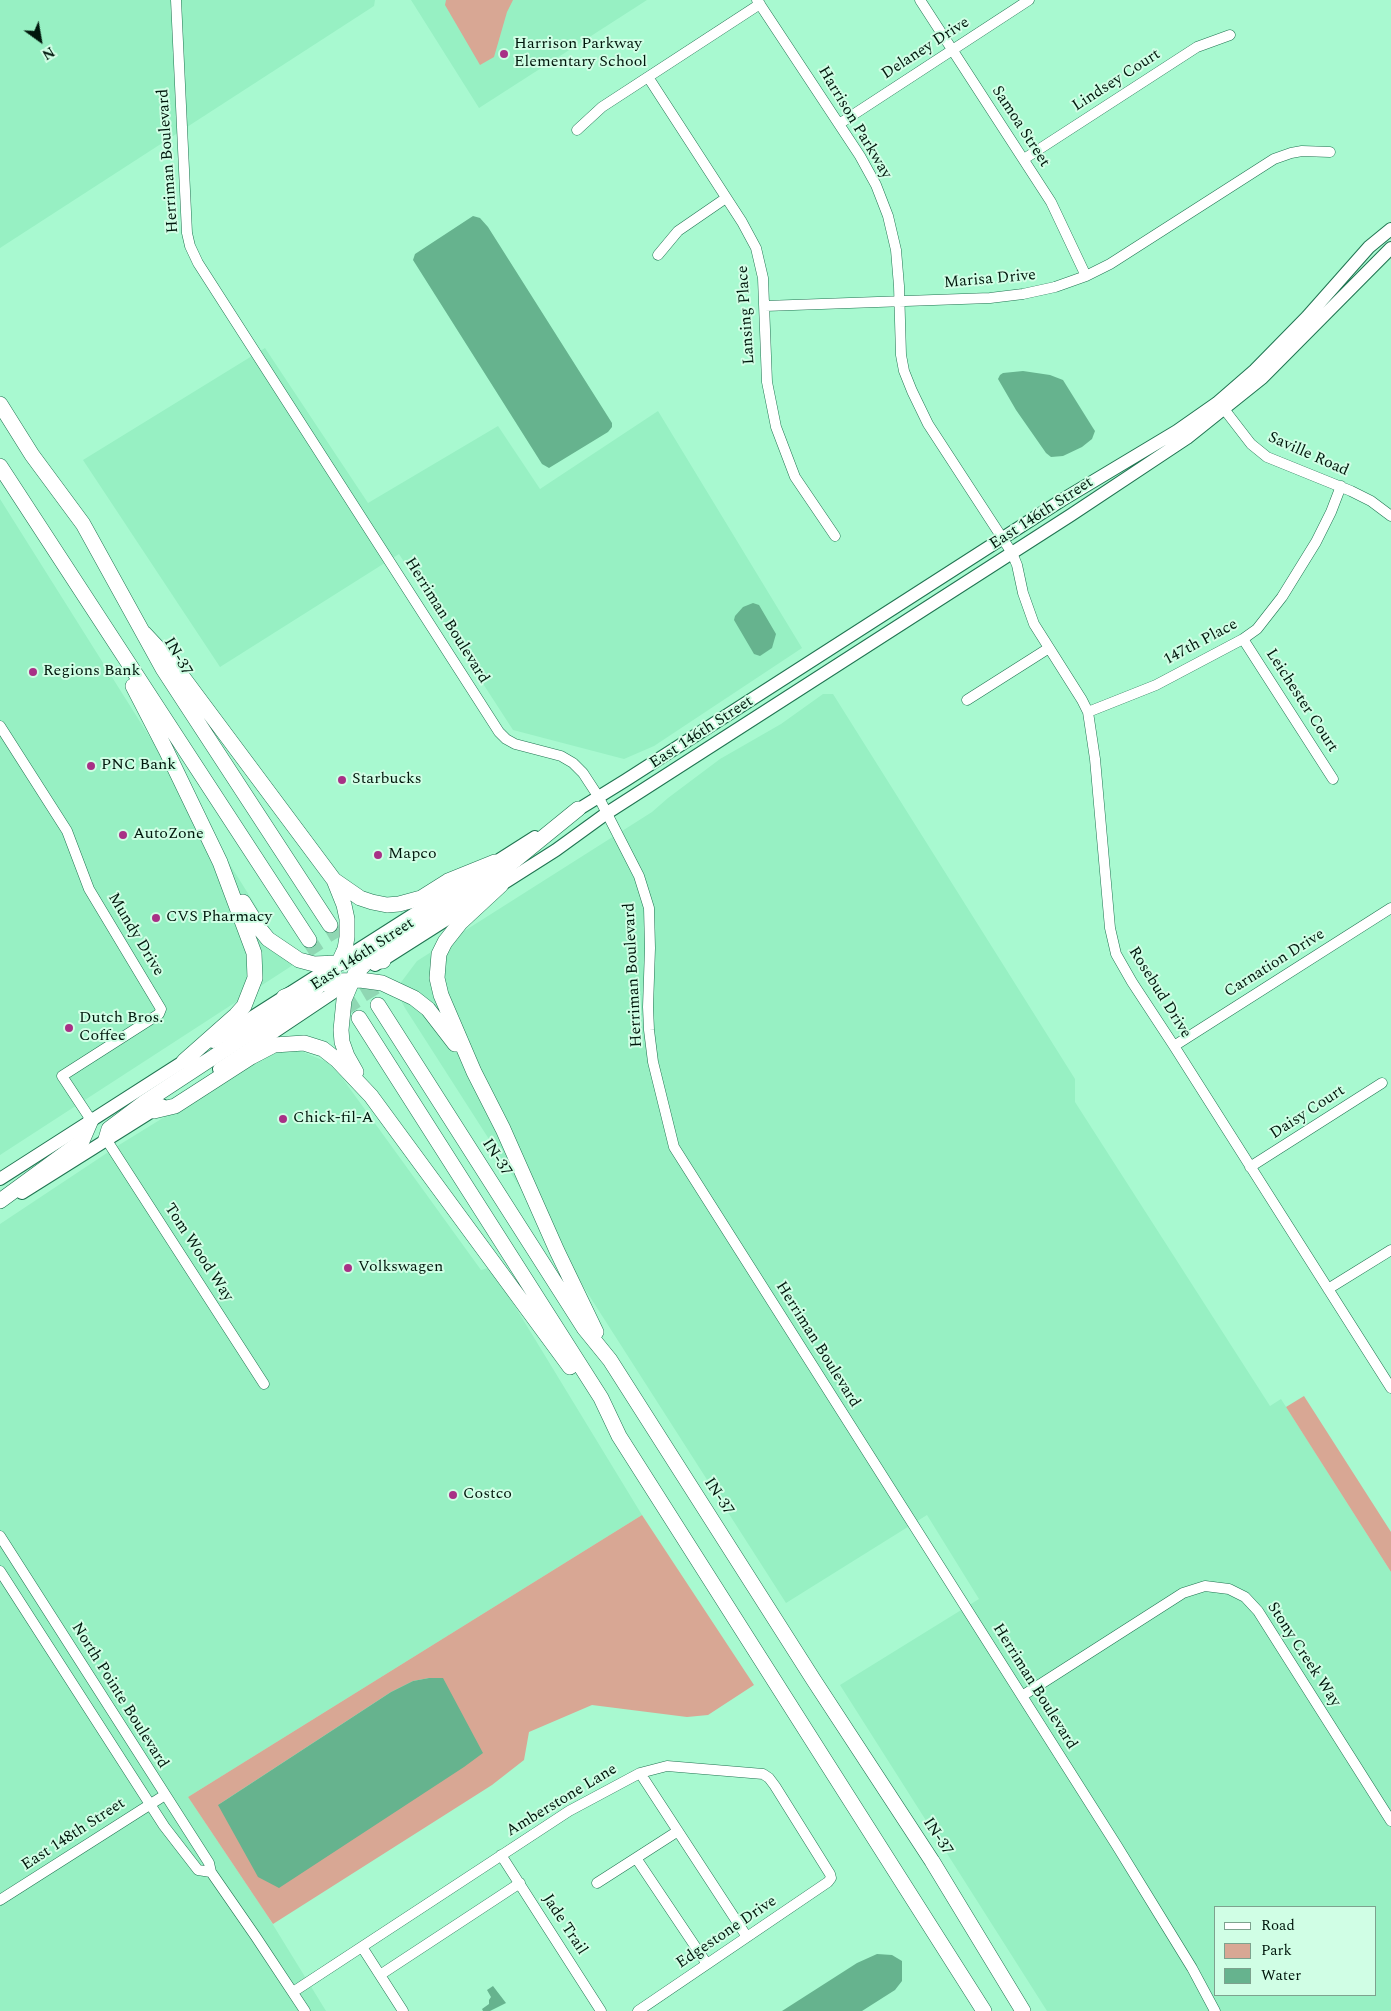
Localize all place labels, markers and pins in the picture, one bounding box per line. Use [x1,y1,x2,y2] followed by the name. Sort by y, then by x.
[514,35,647,73] place label: Harrison Parkway Elementary School
[498,48,510,60] marker: Harrison Parkway Elementary School
[43,662,141,682] place label: Regions Bank
[27,666,39,678] marker: Regions Bank
[101,756,176,776] place label: PNC Bank
[85,760,97,772] marker: PNC Bank
[352,770,422,790] place label: Starbucks
[336,774,348,786] marker: Starbucks
[133,825,204,845] place label: AutoZone
[117,829,129,841] marker: AutoZone
[388,845,437,865] place label: Mapco
[372,849,384,861] marker: Mapco
[166,908,272,928] place label: CVS Pharmacy
[150,912,162,924] marker: CVS Pharmacy
[79,1009,163,1047] place label: Dutch Bros. Coffee
[63,1022,75,1034] marker: Dutch Bros. Coffee
[293,1109,374,1129] place label: Chick-fil-A
[277,1113,289,1125] marker: Chick-fil-A
[358,1258,443,1278] place label: Volkswagen
[342,1262,354,1274] marker: Volkswagen
[463,1485,512,1505] place label: Costco
[447,1489,459,1501] marker: Costco

